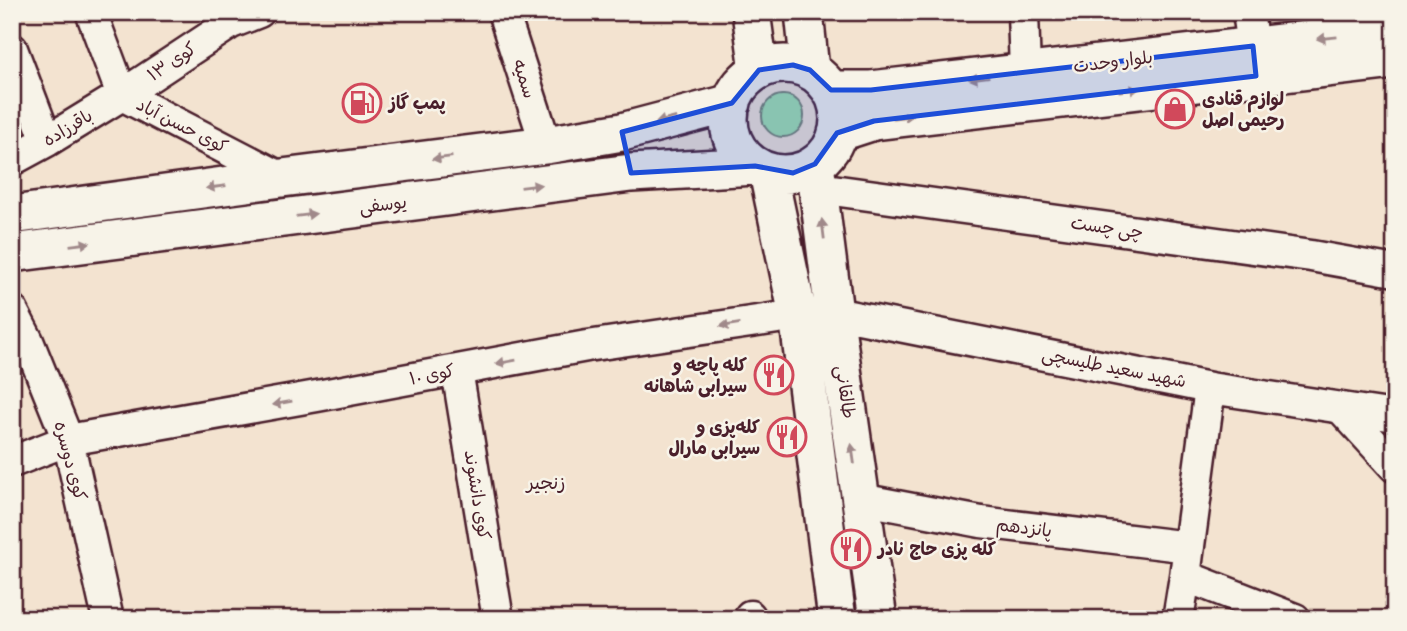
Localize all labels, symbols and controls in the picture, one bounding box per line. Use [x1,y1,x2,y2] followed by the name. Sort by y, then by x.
[1316,32,1338,43] one-way arrow
[143,37,201,87] street label: کوی ۱۳
[1072,46,1154,78] street label: بلوار وحدت
[507,57,541,101] street label: سمیه
[968,72,990,83] one-way arrow
[341,82,383,124] fuel station icon: پمپ گاز
[1118,85,1140,96] one-way arrow
[1154,88,1196,130] shop icon: لوازم قنادی رحیمی اصل
[1202,88,1284,132] place label: لوازم قنادی رحیمی اصل
[387,92,446,115] place label: پمپ گاز
[132,93,232,159] street label: کوی حسن آباد
[39,104,97,152] street label: باقرزاده
[892,112,914,123] one-way arrow
[655,115,677,126] one-way arrow
[431,153,453,164] one-way arrow
[520,180,542,191] one-way arrow
[205,182,227,193] one-way arrow
[358,191,408,219] street label: یوسفی
[295,209,317,220] one-way arrow
[1069,212,1145,244] street label: چی چست
[818,218,829,240] one-way arrow
[69,238,91,249] one-way arrow
[719,320,741,331] one-way arrow
[1040,343,1188,393] street label: شهید سعید طلیسچی
[644,354,747,398] place label: کله پاچه و سیرابی شاهانه
[753,354,795,396] restaurant icon: کله پاچه و سیرابی شاهانه
[495,356,517,367] one-way arrow
[407,359,457,391] street label: کوی ۱۰
[830,364,860,420] street label: طالقانی
[271,398,293,409] one-way arrow
[669,416,760,460] place label: کله‌پزی و سیرابی مارال
[766,416,808,458] restaurant icon: کله‌پزی و سیرابی مارال
[48,419,92,504] street label: کوی دوسره
[848,443,859,465] one-way arrow
[459,448,495,542] street label: کوی دانشوند
[525,471,565,495] district label: زنجیر
[995,513,1053,545] street label: پانزدهم
[830,528,872,570] restaurant icon: کله پزى حاج نادر
[876,538,996,561] place label: کله پزى حاج نادر

